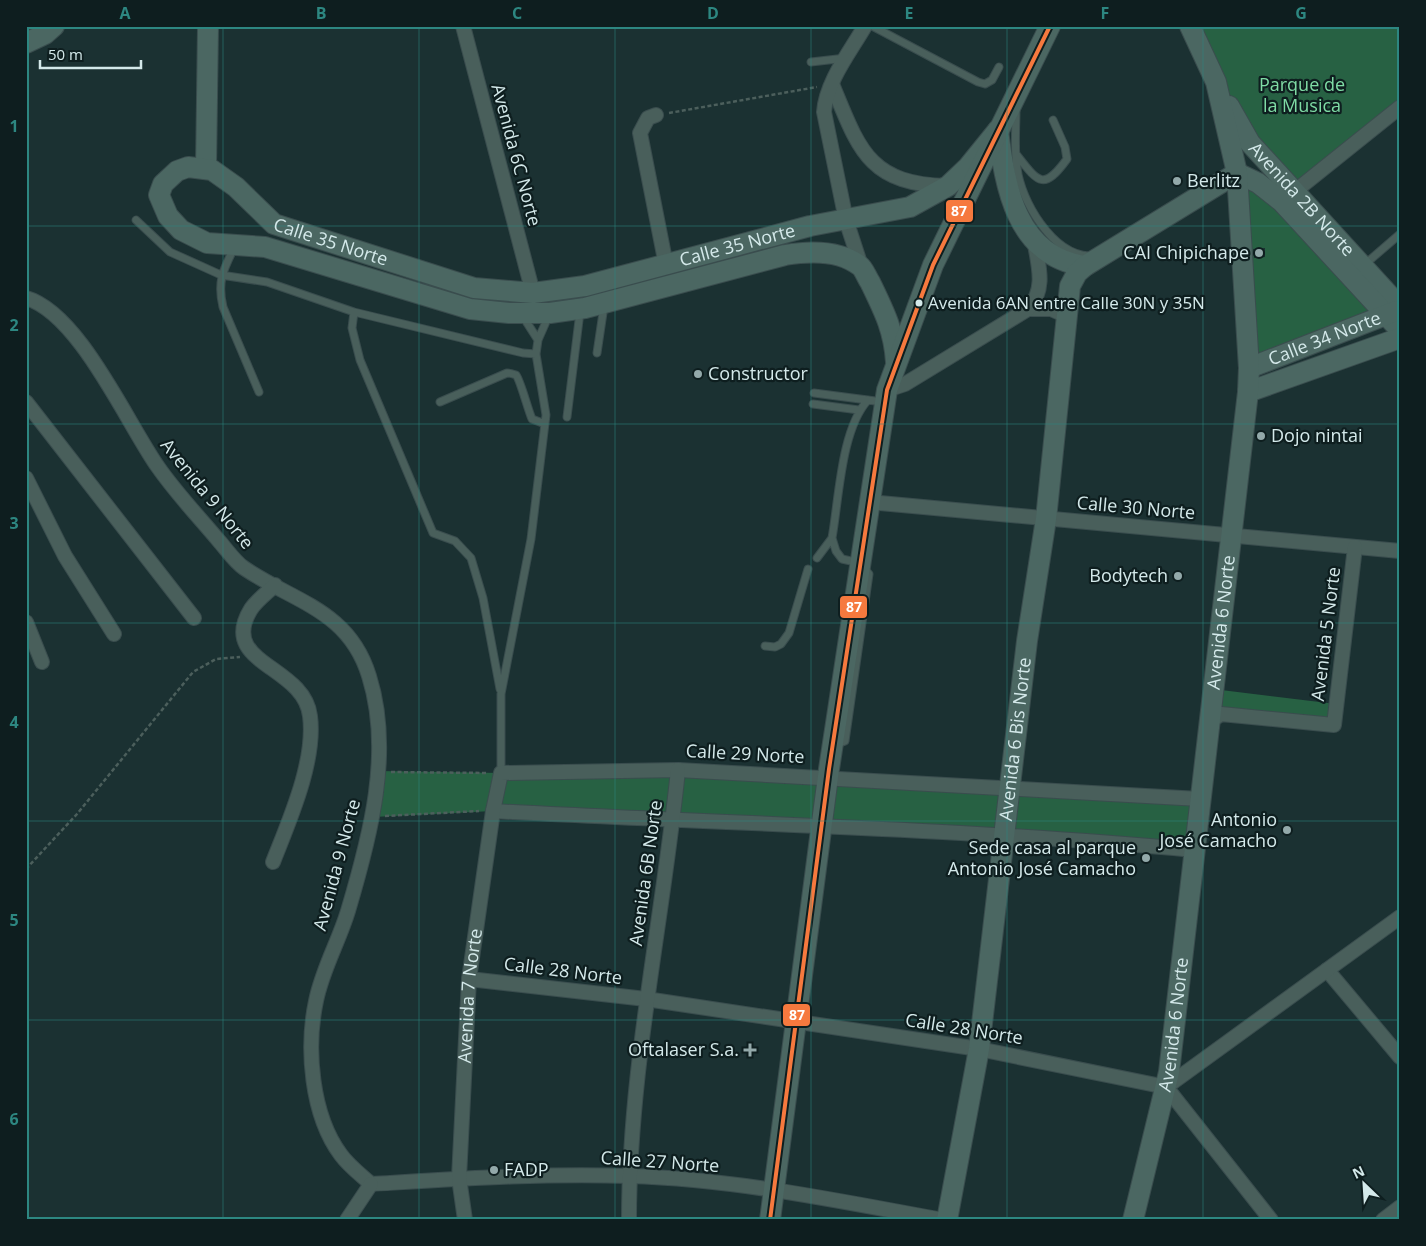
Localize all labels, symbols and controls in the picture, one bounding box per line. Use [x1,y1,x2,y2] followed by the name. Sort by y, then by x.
[119,2,131,24] text: A
[316,2,326,24] text: B
[512,2,522,24] text: C
[707,2,719,24] text: D
[905,2,914,24] text: E
[1101,2,1109,24] text: F
[1295,2,1307,24] text: G
[40,38,141,70] scale bar
[48,44,83,64] text: 50 m
[1259,72,1345,117] park label: Parque de la Musica
[486,81,547,229] street label: Avenida 6C Norte
[9,115,19,137] text: 1
[1244,137,1361,261] street label: Avenida 2B Norte
[1187,168,1240,192] place label: Berlitz
[1171,175,1183,187] marker: Berlitz
[945,199,974,223] line badge: 87
[951,201,967,220] text: 87
[271,212,391,271] street label: Calle 35 Norte
[677,217,798,271] street label: Calle 35 Norte
[1123,240,1249,264] place label: CAI Chipichape
[1253,247,1265,259] marker: CAI Chipichape
[928,291,1205,314] place label: Avenida 6AN entre Calle 30N y 35N
[914,298,924,308] marker: Avenida 6AN entre Calle 30N y 35N
[1264,305,1384,370] street label: Calle 34 Norte
[9,314,19,336] text: 2
[708,361,808,385] place label: Constructor
[692,368,704,380] marker: Constructor
[1271,423,1363,447] place label: Dojo nintai
[1255,430,1267,442] marker: Dojo nintai
[156,433,260,553] street label: Avenida 9 Norte
[1076,490,1196,524] street label: Calle 30 Norte
[9,512,19,534] text: 3
[1201,554,1240,691] street label: Avenida 6 Norte
[1089,563,1168,587] place label: Bodytech
[1305,565,1345,702] street label: Avenida 5 Norte
[1172,570,1184,582] marker: Bodytech
[839,595,868,619] line badge: 87
[846,597,862,616] text: 87
[993,656,1036,822] street label: Avenida 6 Bis Norte
[9,711,19,733] text: 4
[685,738,805,768] street label: Calle 29 Norte
[307,796,365,933] street label: Avenida 9 Norte
[623,799,667,947] street label: Avenida 6B Norte
[1157,807,1277,852] place label: Antonio José Camacho
[1281,824,1293,836] marker: Antonio José Camacho
[948,835,1136,880] place label: Sede casa al parque Antonio José Camacho
[1140,852,1152,864] marker: Sede casa al parque Antonio José Camacho
[9,909,19,931] text: 5
[452,927,487,1064] street label: Avenida 7 Norte
[503,951,624,989] street label: Calle 28 Norte
[1152,956,1193,1094] street label: Avenida 6 Norte
[782,1003,811,1027] line badge: 87
[789,1005,805,1024] text: 87
[904,1007,1025,1049] street label: Calle 28 Norte
[628,1037,739,1061] place label: Oftalaser S.a.
[743,1043,757,1057] marker: Oftalaser S.a.
[9,1108,19,1130] text: 6
[600,1145,720,1177] street label: Calle 27 Norte
[504,1157,549,1181] place label: FADP
[1338,1158,1388,1208] north arrow
[1349,1161,1367,1183] text: N
[488,1164,500,1176] marker: FADP

